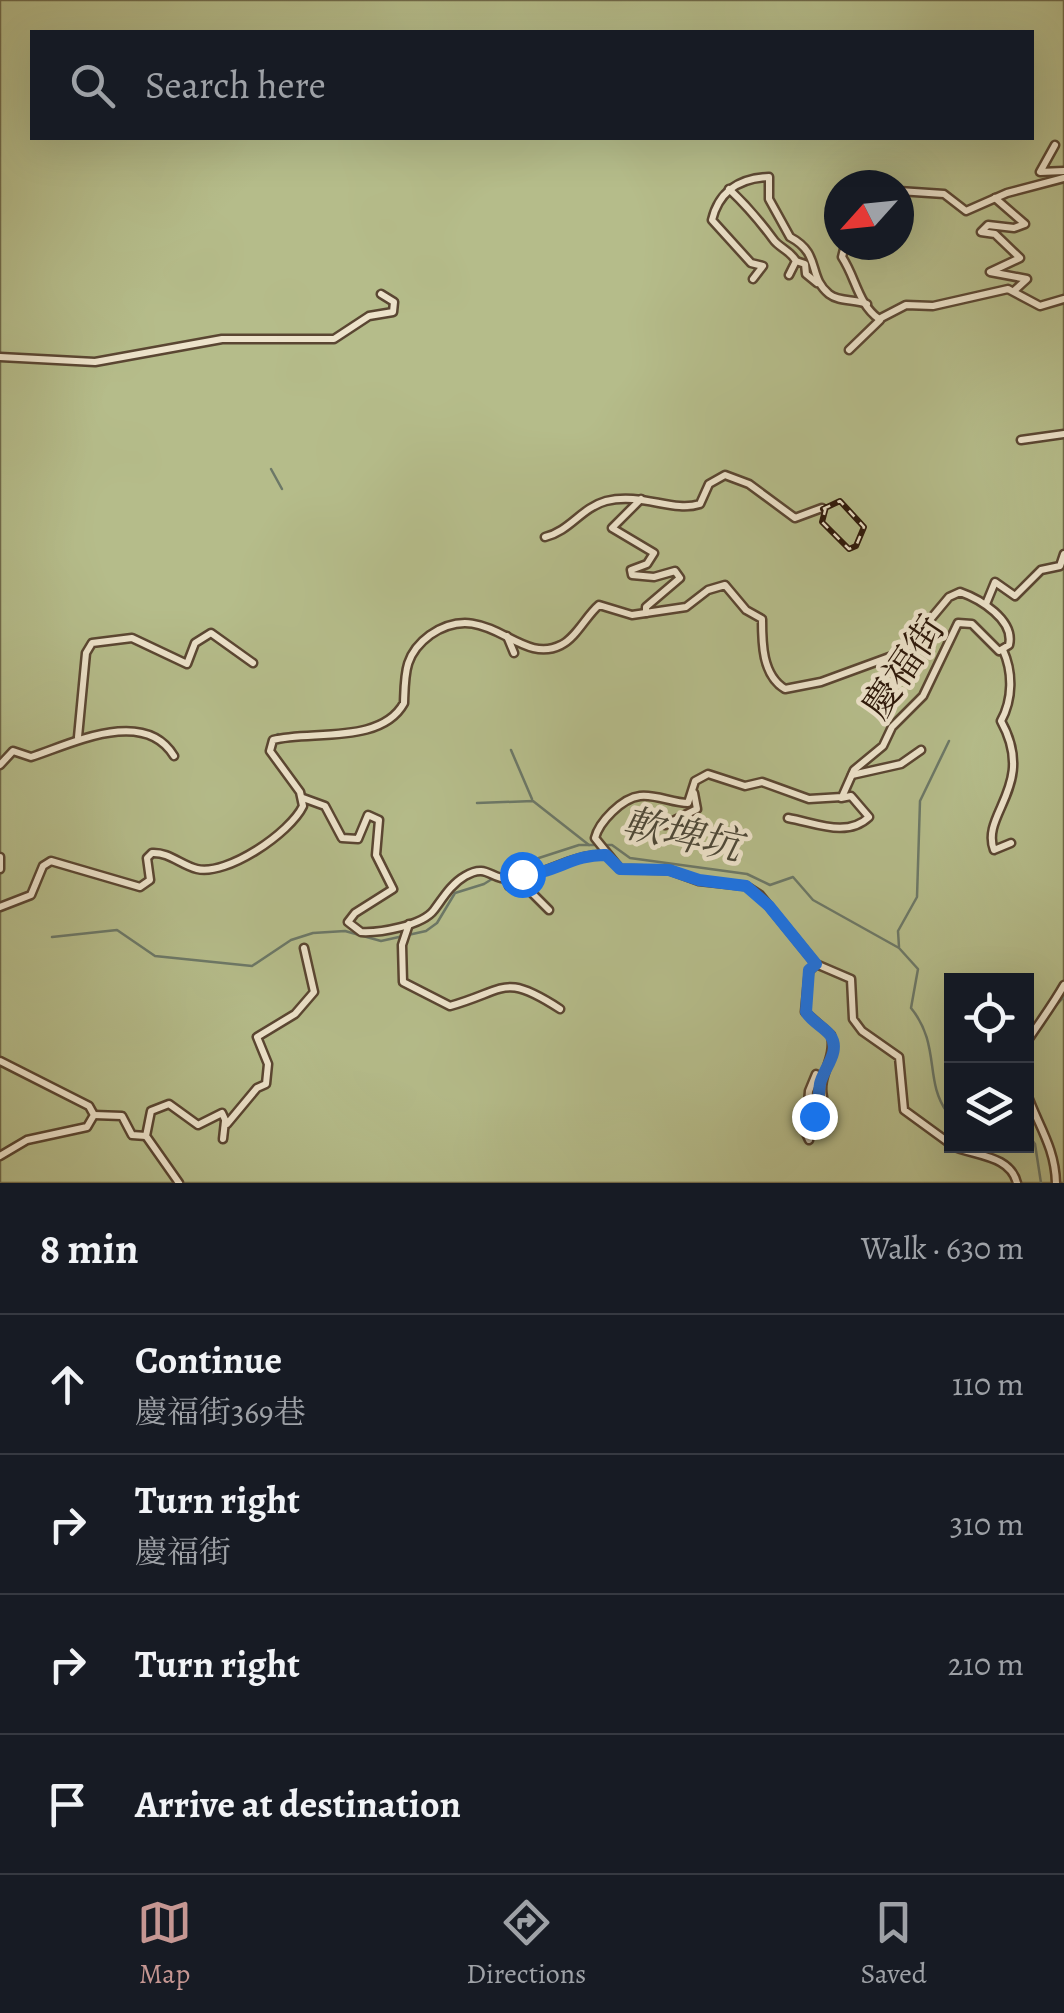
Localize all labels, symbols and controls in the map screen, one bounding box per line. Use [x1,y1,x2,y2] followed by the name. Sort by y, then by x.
[30,30,1034,140] search box
[65,58,120,113] icon: search
[145,59,326,111] text: Search here
[824,170,914,260] north arrow
[850,605,956,729] street label: 慶福街
[617,795,752,875] water label: 軟埤坑
[500,852,546,898] route start
[944,973,1034,1153] map controls
[944,973,1034,1063] button: locate
[944,1063,1034,1153] button: layers
[792,1094,838,1140] route end
[40,1220,139,1277] text: 8 min
[861,1226,1024,1270] text: Walk · 630 m
[135,1334,282,1386] text: Continue
[40,1357,95,1412] icon: ahead
[952,1362,1024,1406] text: 110 m
[135,1390,306,1434] text: 慶福街369巷
[135,1474,300,1526] text: Turn right
[40,1497,95,1552] icon: right
[950,1502,1024,1546] text: 310 m
[135,1530,231,1574] text: 慶福街
[40,1637,95,1692] icon: right
[135,1638,300,1690] text: Turn right
[948,1642,1024,1686] text: 210 m
[40,1777,95,1832] icon: arrive
[135,1778,461,1830] text: Arrive at destination
[137,1895,192,1993] tab: Map
[466,1895,586,1993] tab: Directions
[861,1895,927,1993] tab: Saved

